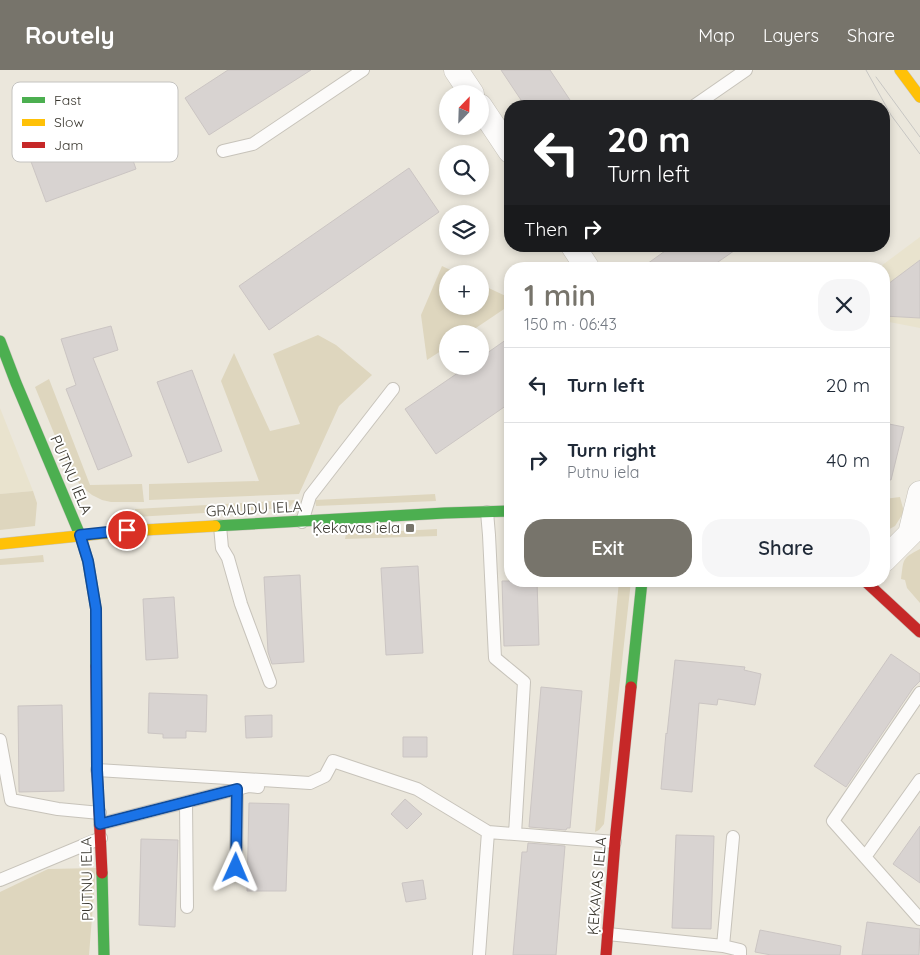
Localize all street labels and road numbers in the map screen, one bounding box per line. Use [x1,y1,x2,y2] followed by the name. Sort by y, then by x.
[46,432,97,518] street label: PUTNU IELA
[205,496,303,521] street label: GRAUDU IELA
[76,836,97,921] street label: PUTNU IELA
[583,836,610,936] street label: ĶEKAVAS IELA

